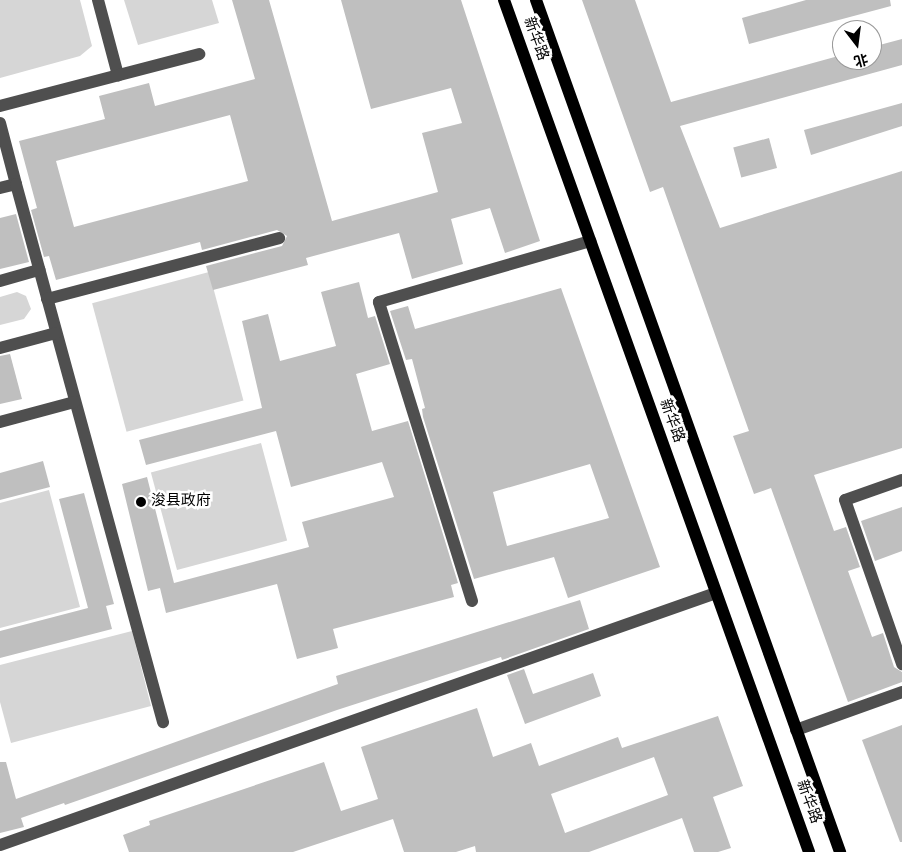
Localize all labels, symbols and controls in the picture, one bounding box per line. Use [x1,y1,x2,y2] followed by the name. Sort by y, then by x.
[519,15,551,63] street label: 新华路
[832,20,882,70] north arrow
[852,49,870,69] text: 北
[655,397,687,445] street label: 新华路
[151,493,211,511] place label: 浚县政府
[135,496,147,508] marker: 浚县政府
[792,778,824,826] street label: 新华路

